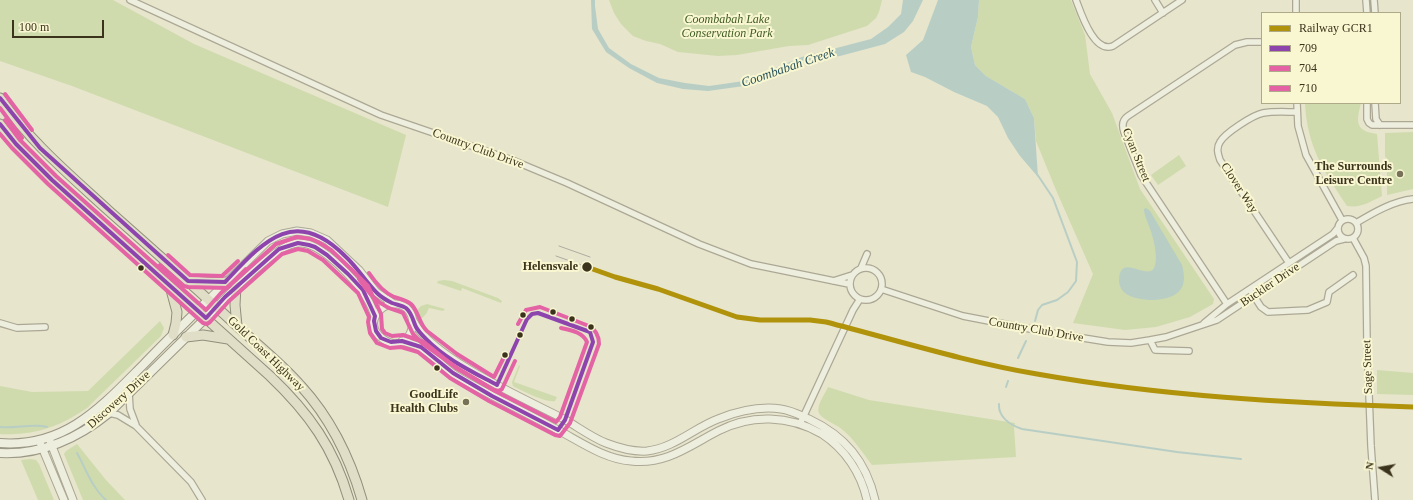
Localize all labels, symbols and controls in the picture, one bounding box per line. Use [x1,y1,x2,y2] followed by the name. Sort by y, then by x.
[14,12,106,38] scale bar
[1261,12,1401,104] legend
[682,13,772,41] park label: Coombabah Lake Conservation Park
[19,20,49,34] text: 100 m
[1299,21,1373,35] text: Railway GCR1
[1299,41,1317,55] text: 709
[739,45,837,91] water label: Coombabah Creek
[1299,61,1317,75] text: 704
[1299,81,1317,95] text: 710
[430,126,526,172] street label: Country Club Drive
[1119,126,1153,184] street label: Cyan Street
[1217,160,1261,216] street label: Clover Way
[1315,160,1392,188] place label: The Surrounds Leisure Centre
[1395,169,1405,179] marker: The Surrounds Leisure Centre
[523,260,578,274] place label: Helensvale
[580,260,594,274] marker: Helensvale
[1238,260,1302,310] street label: Buckler Drive
[136,263,146,273] unlabelled marker
[548,307,558,317] unlabelled marker
[518,310,528,320] unlabelled marker
[225,314,307,394] street label: Gold Coast Highway
[567,314,577,324] unlabelled marker
[987,315,1085,345] street label: Country Club Drive
[586,322,596,332] unlabelled marker
[515,330,525,340] unlabelled marker
[1360,340,1376,394] street label: Sage Street
[500,350,510,360] unlabelled marker
[432,363,442,373] unlabelled marker
[85,368,153,432] street label: Discovery Drive
[390,388,458,416] place label: GoodLife Health Clubs
[461,397,471,407] marker: GoodLife Health Clubs
[1361,448,1401,488] north arrow
[1363,461,1376,471] text: N

